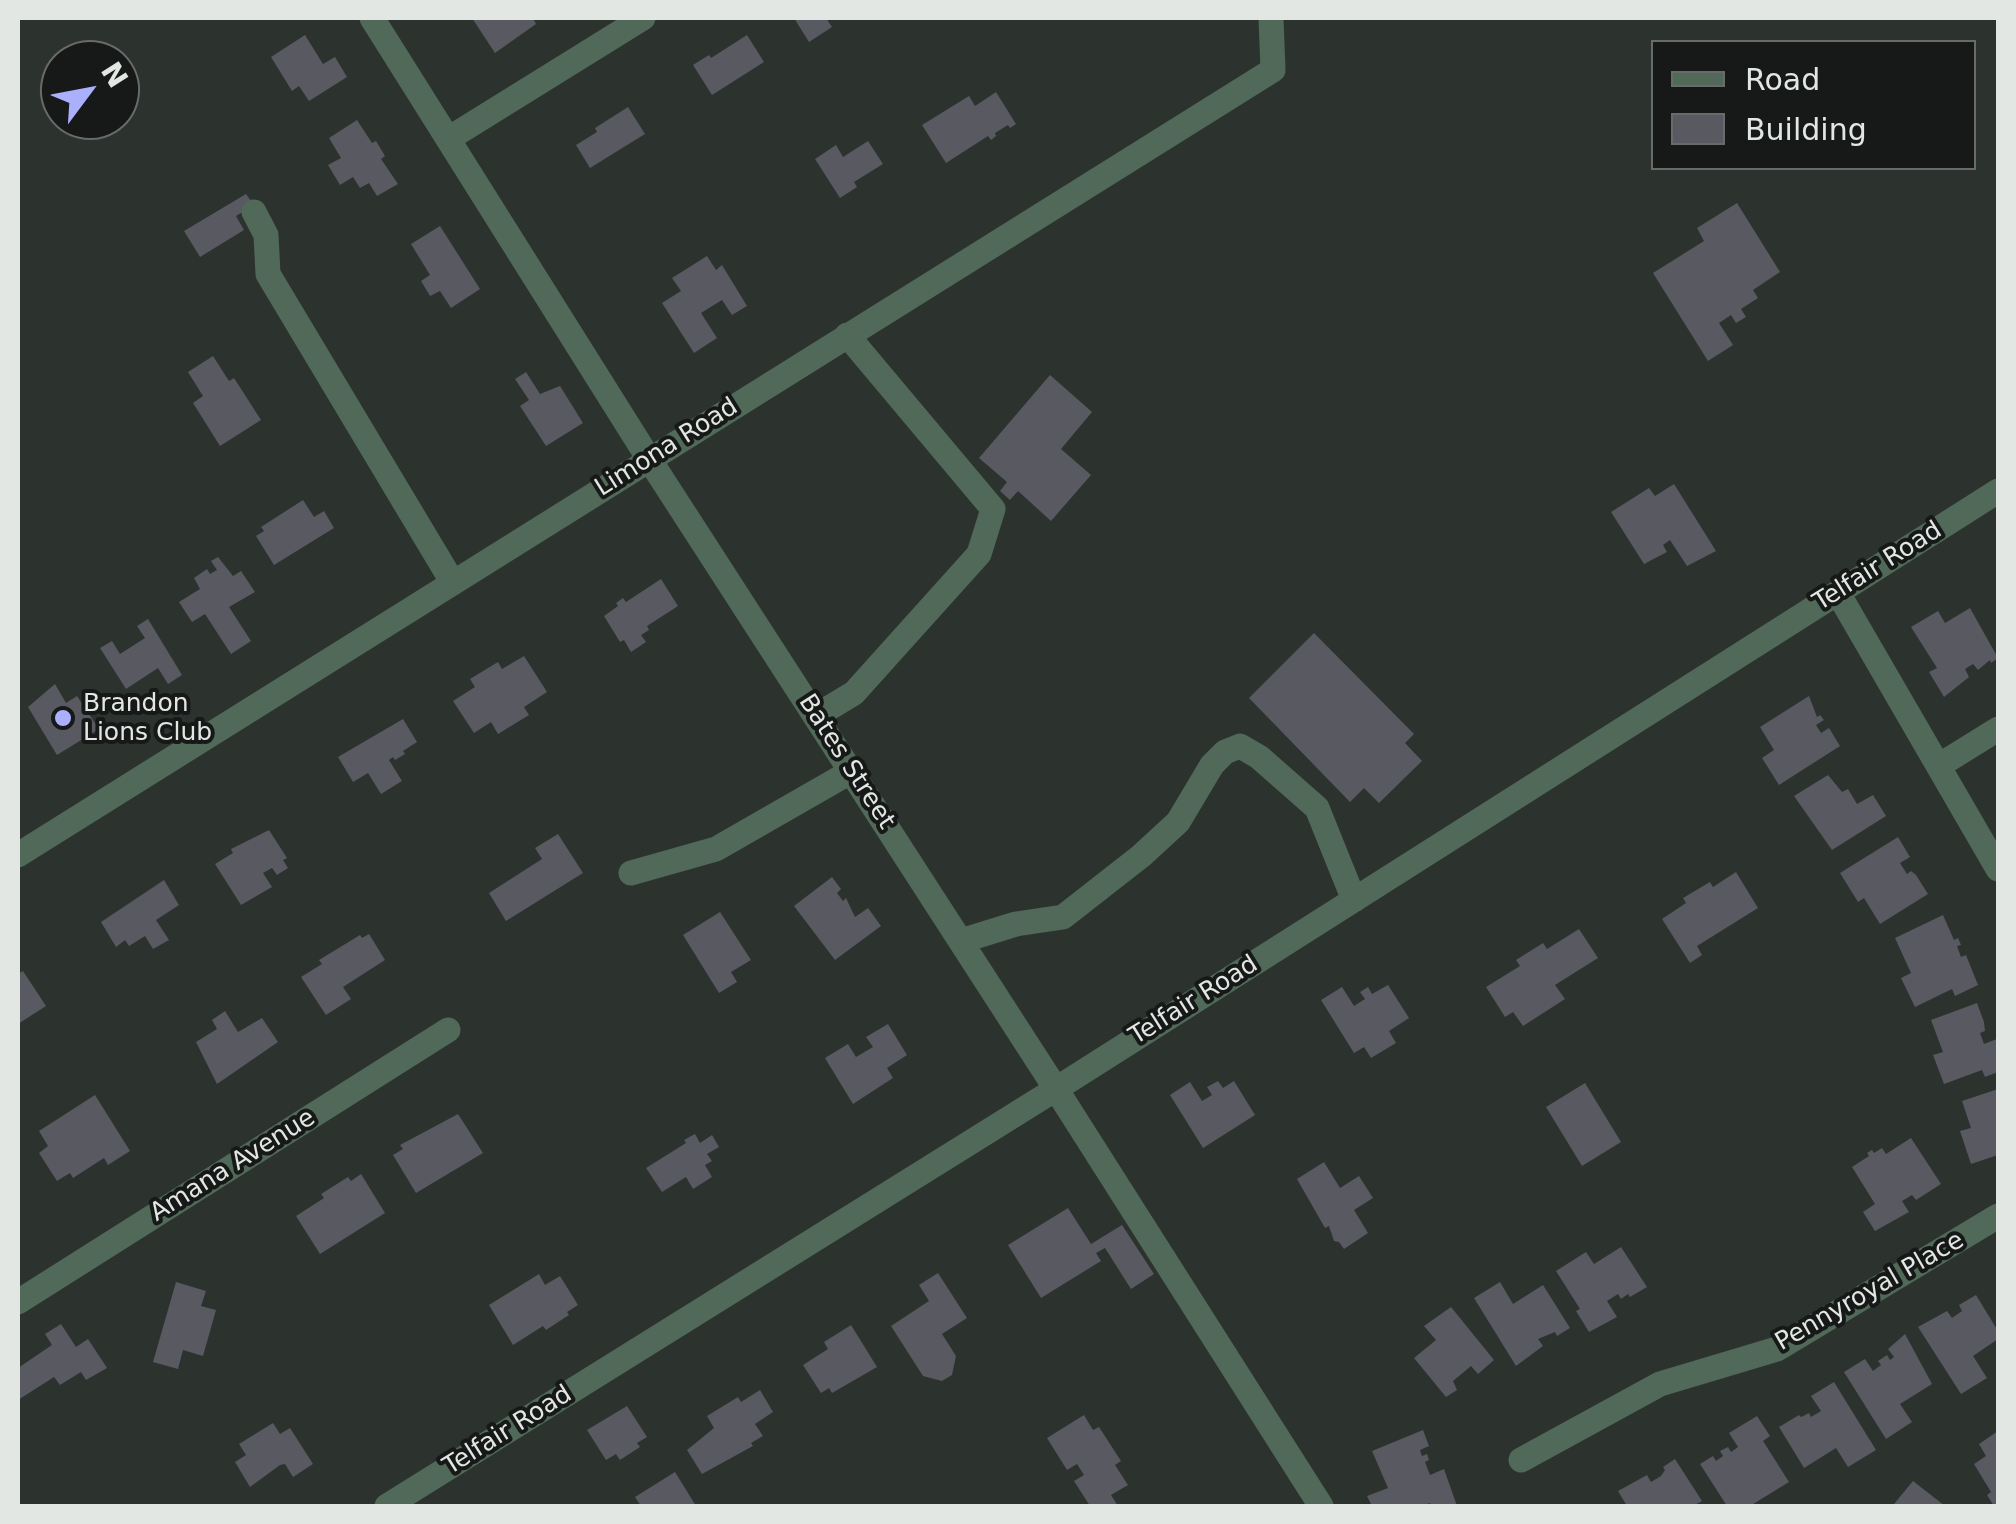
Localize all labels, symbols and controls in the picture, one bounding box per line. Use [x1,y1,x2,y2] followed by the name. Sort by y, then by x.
[40,40,140,140] north arrow
[1651,40,1976,170] legend
[94,56,134,94] text: N
[1745,62,1820,97] text: Road
[1745,112,1867,147] text: Building
[590,392,744,504] street label: Limona Road
[1808,516,1948,618] street label: Telfair Road
[83,689,212,748] place label: Brandon Lions Club
[791,689,901,835] street label: Bates Street
[52,707,74,729] marker: Brandon Lions Club
[1124,950,1264,1052] street label: Telfair Road
[145,1103,321,1229] street label: Amana Avenue
[1770,1226,1970,1358] street label: Pennyroyal Place
[438,1380,578,1482] street label: Telfair Road

